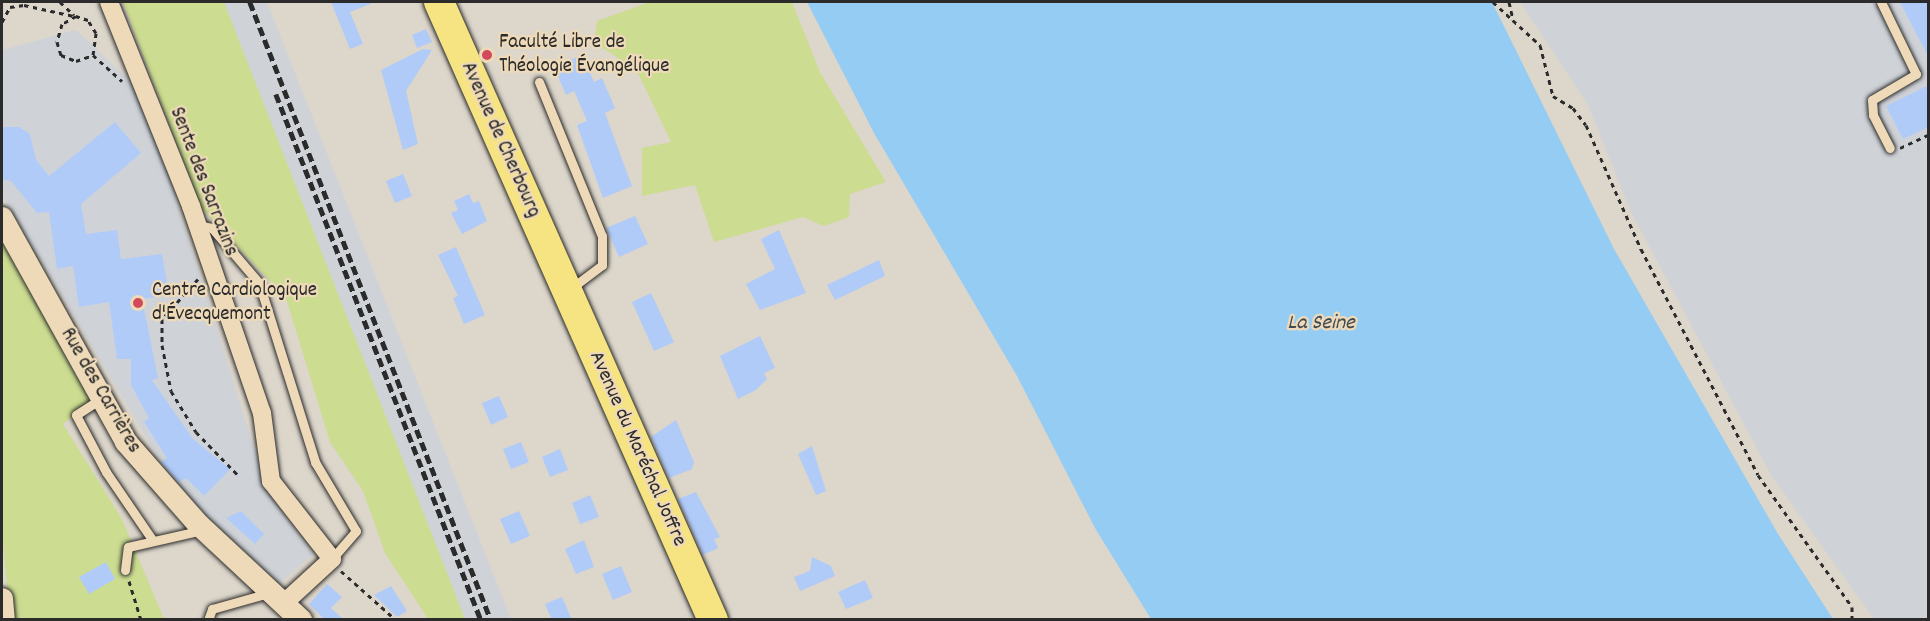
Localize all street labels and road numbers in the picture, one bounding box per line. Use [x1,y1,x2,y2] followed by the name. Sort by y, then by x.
[454,58,546,222] street label: Avenue de Cherbourg
[163,104,243,260] street label: Sente des Sarrazins
[54,324,146,458] street label: Rue des Carrières
[583,348,691,550] street label: Avenue du Maréchal Joffre

